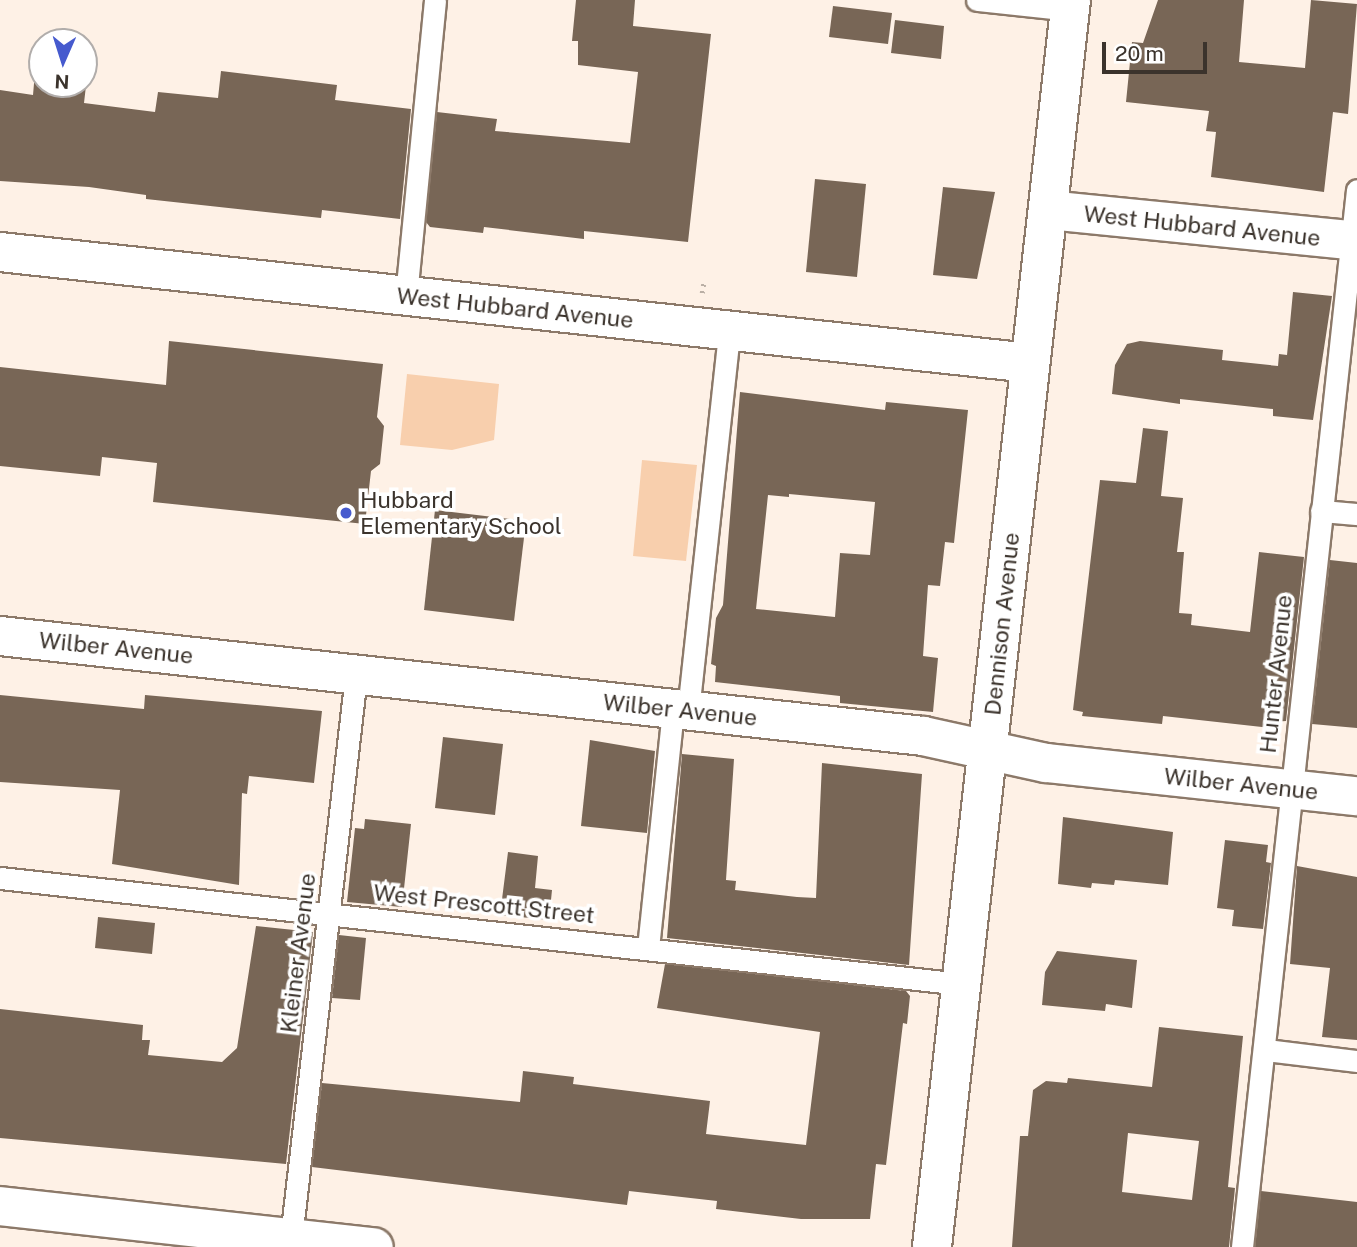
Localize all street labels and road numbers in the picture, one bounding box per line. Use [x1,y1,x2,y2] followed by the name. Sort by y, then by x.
[1082,200,1322,252] street label: West Hubbard Avenue
[395,282,635,334] street label: West Hubbard Avenue
[979,531,1025,717] street label: Dennison Avenue
[1254,593,1298,755] street label: Hunter Avenue
[38,626,194,670] street label: Wilber Avenue
[602,688,758,732] street label: Wilber Avenue
[1163,762,1319,806] street label: Wilber Avenue
[275,872,321,1034] street label: Kleiner Avenue
[372,879,596,929] street label: West Prescott Street

